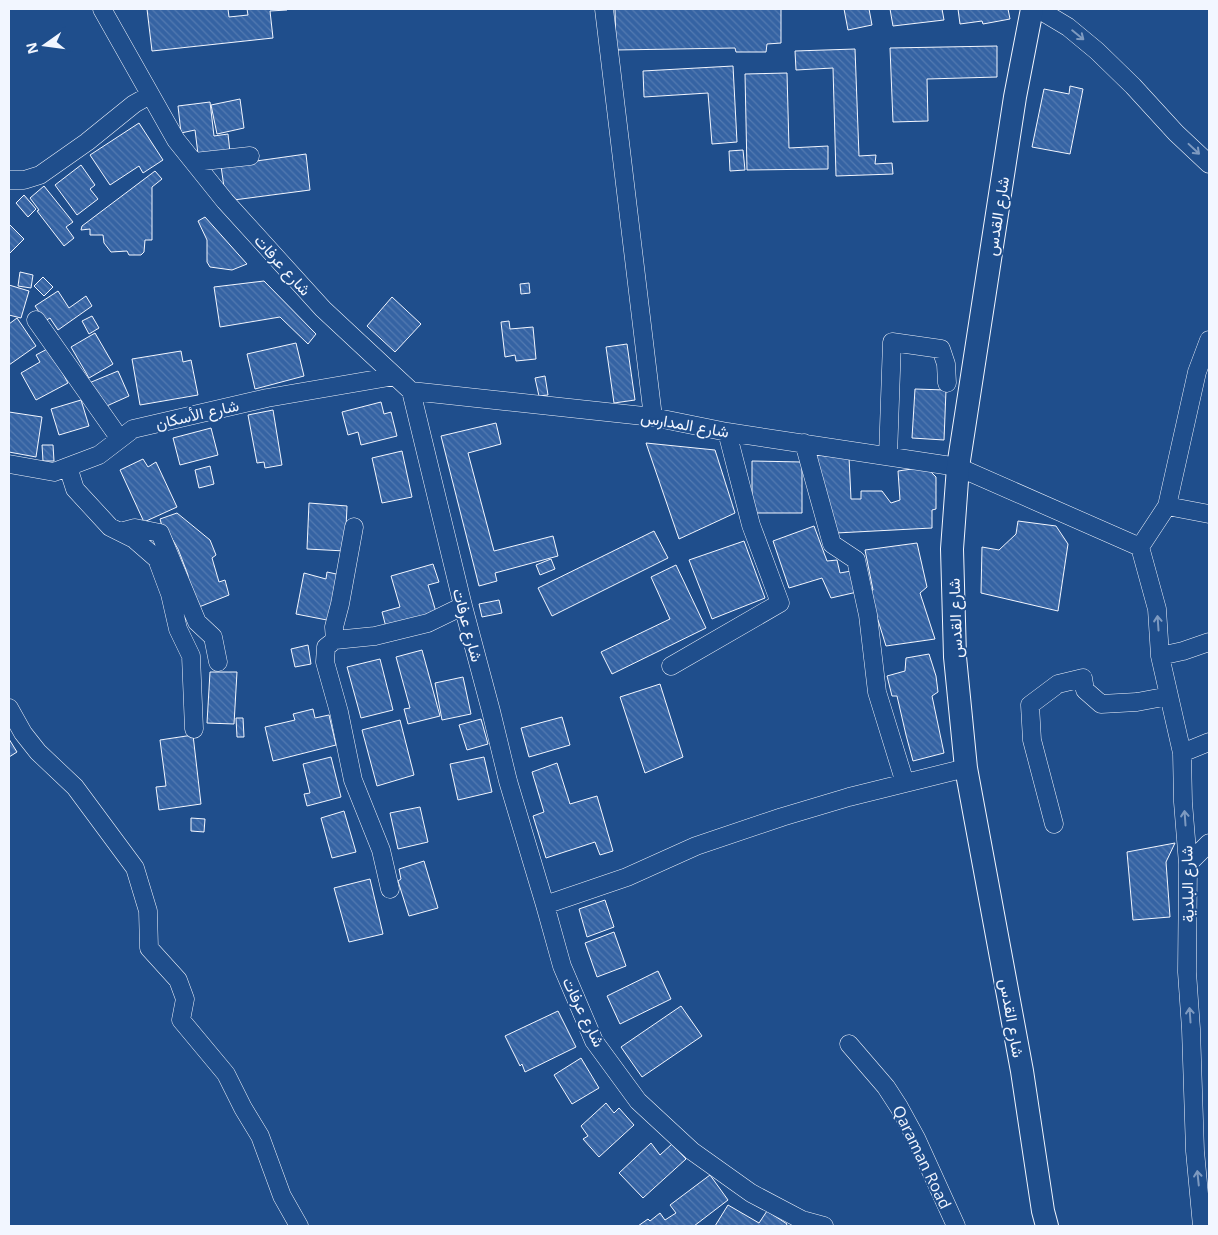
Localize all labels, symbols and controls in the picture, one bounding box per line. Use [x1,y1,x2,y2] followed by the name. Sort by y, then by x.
[20,20,70,70] north arrow
[1071,30,1084,41] one-way arrow
[21,40,42,56] text: N
[1187,144,1200,155] one-way arrow
[980,175,1015,257] street label: شارع القدس
[249,230,316,301] street label: شارع عرفات
[153,394,241,435] street label: شارع الأسكان
[639,405,731,444] street label: شارع المدارس
[943,578,968,658] street label: شارع القدس
[447,586,488,664] street label: شارع عرفات
[1153,616,1162,632] one-way arrow
[1180,810,1189,826] one-way arrow
[1175,845,1200,923] street label: شارع البلدية
[557,973,610,1051] street label: شارع عرفات
[993,977,1030,1059] street label: شارع القدس
[1185,1008,1194,1024] one-way arrow
[887,1102,957,1212] street label: Qaraman Road
[1193,1170,1202,1186] one-way arrow

